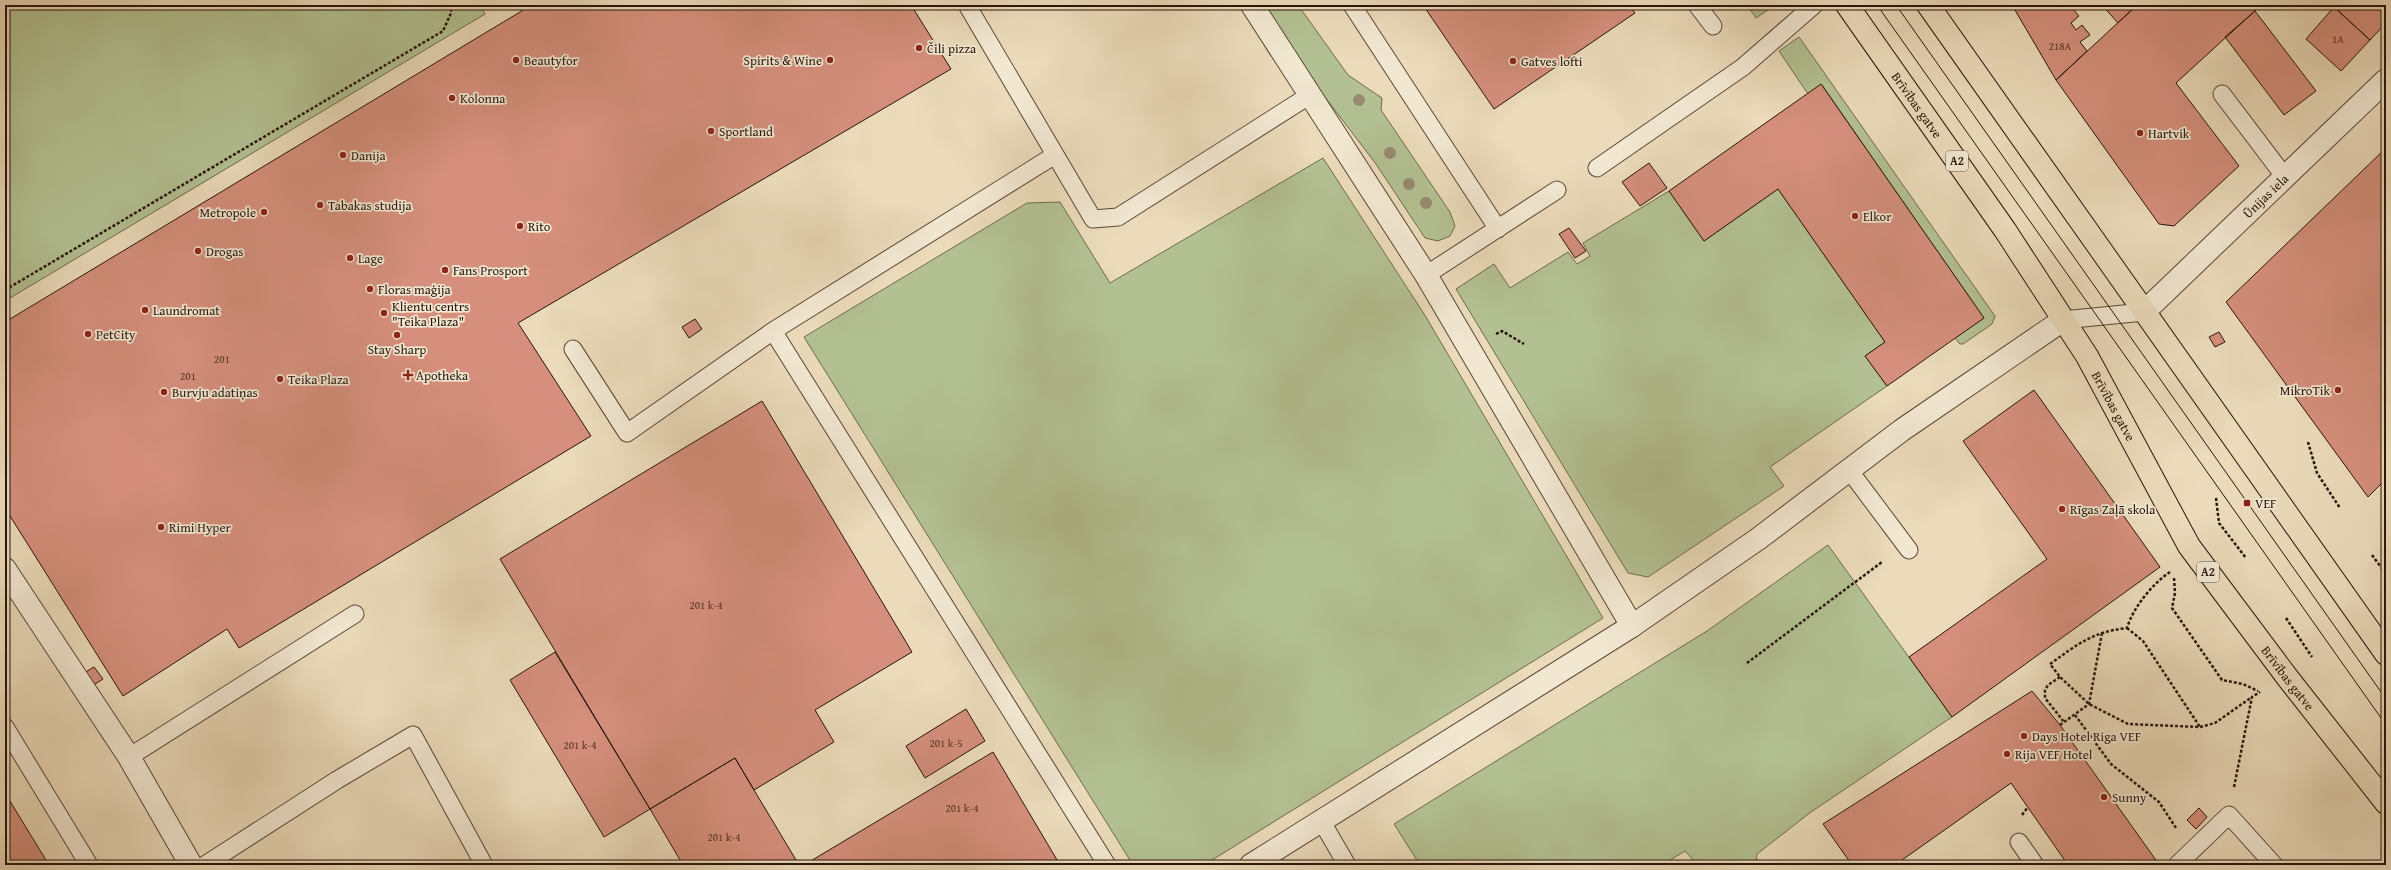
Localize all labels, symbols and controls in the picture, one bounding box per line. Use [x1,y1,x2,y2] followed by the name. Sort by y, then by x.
[2332,31,2344,47] house number: 1A
[2049,38,2072,54] house number: 218A
[927,39,977,58] place label: Čili pizza
[914,43,924,53] marker: Čili pizza
[524,51,579,70] place label: Beautyfor
[744,51,822,70] place label: Spirits & Wine
[1521,52,1583,71] place label: Gatves lofti
[511,55,521,65] marker: Beautyfor
[825,55,835,65] marker: Spirits & Wine
[1508,56,1518,66] marker: Gatves lofti
[1887,68,1947,142] street label: Brīvības gatve
[460,89,506,108] place label: Kolonna
[447,93,457,103] marker: Kolonna
[719,122,773,141] place label: Sportland
[2148,124,2190,143] place label: Hartvik
[706,126,716,136] marker: Sportland
[2135,128,2145,138] marker: Hartvik
[351,146,386,165] place label: Danija
[338,150,348,160] marker: Danija
[1946,151,1968,171] road number: A2
[2239,169,2293,223] street label: Ūnijas iela
[328,196,412,215] place label: Tabakas studija
[315,200,325,210] marker: Tabakas studija
[199,203,256,222] place label: Metropole
[259,207,269,217] marker: Metropole
[1863,207,1892,226] place label: Elkor
[1850,211,1860,221] marker: Elkor
[528,217,551,236] place label: Rito
[515,221,525,231] marker: Rito
[206,242,243,261] place label: Drogas
[193,246,203,256] marker: Drogas
[358,249,383,268] place label: Lage
[345,253,355,263] marker: Lage
[453,261,528,280] place label: Fans Prosport
[440,265,450,275] marker: Fans Prosport
[378,280,451,299] place label: Floras maģija
[365,284,375,294] marker: Floras maģija
[392,297,469,331] place label: Klientu centrs "Teika Plaza"
[153,301,220,320] place label: Laundromat
[140,305,150,315] marker: Laundromat
[379,308,389,318] marker: Klientu centrs "Teika Plaza"
[96,325,136,344] place label: PetCity
[83,329,93,339] marker: PetCity
[392,330,402,340] marker: Stay Sharp
[368,340,426,359] place label: Stay Sharp
[214,351,230,367] house number: 201
[416,366,469,385] place label: Apotheka
[180,368,196,384] house number: 201
[2087,368,2140,445] street label: Brīvības gatve
[288,370,350,389] place label: Teika Plaza
[403,370,413,380] marker: Apotheka
[275,374,285,384] marker: Teika Plaza
[2280,381,2330,400] place label: MikroTik
[172,383,258,402] place label: Burvju adatiņas
[2333,385,2343,395] marker: MikroTik
[159,387,169,397] marker: Burvju adatiņas
[2255,494,2276,513] place label: VEF
[2242,498,2252,508] marker: VEF
[2070,500,2156,519] place label: Rīgas Zaļā skola
[2057,504,2067,514] marker: Rīgas Zaļā skola
[169,518,231,537] place label: Rimi Hyper
[156,522,166,532] marker: Rimi Hyper
[2197,562,2219,582] road number: A2
[690,597,722,613] house number: 201 k-4
[2257,642,2319,715] street label: Brīvības gatve
[2032,727,2141,746] place label: Days Hotel Riga VEF
[2019,731,2029,741] marker: Days Hotel Riga VEF
[930,735,962,751] house number: 201 k-5
[564,737,596,753] house number: 201 k-4
[2015,745,2093,764] place label: Rija VEF Hotel
[2002,749,2012,759] marker: Rija VEF Hotel
[2112,788,2147,807] place label: Sunny
[2099,792,2109,802] marker: Sunny
[946,800,978,816] house number: 201 k-4
[708,829,740,845] house number: 201 k-4

